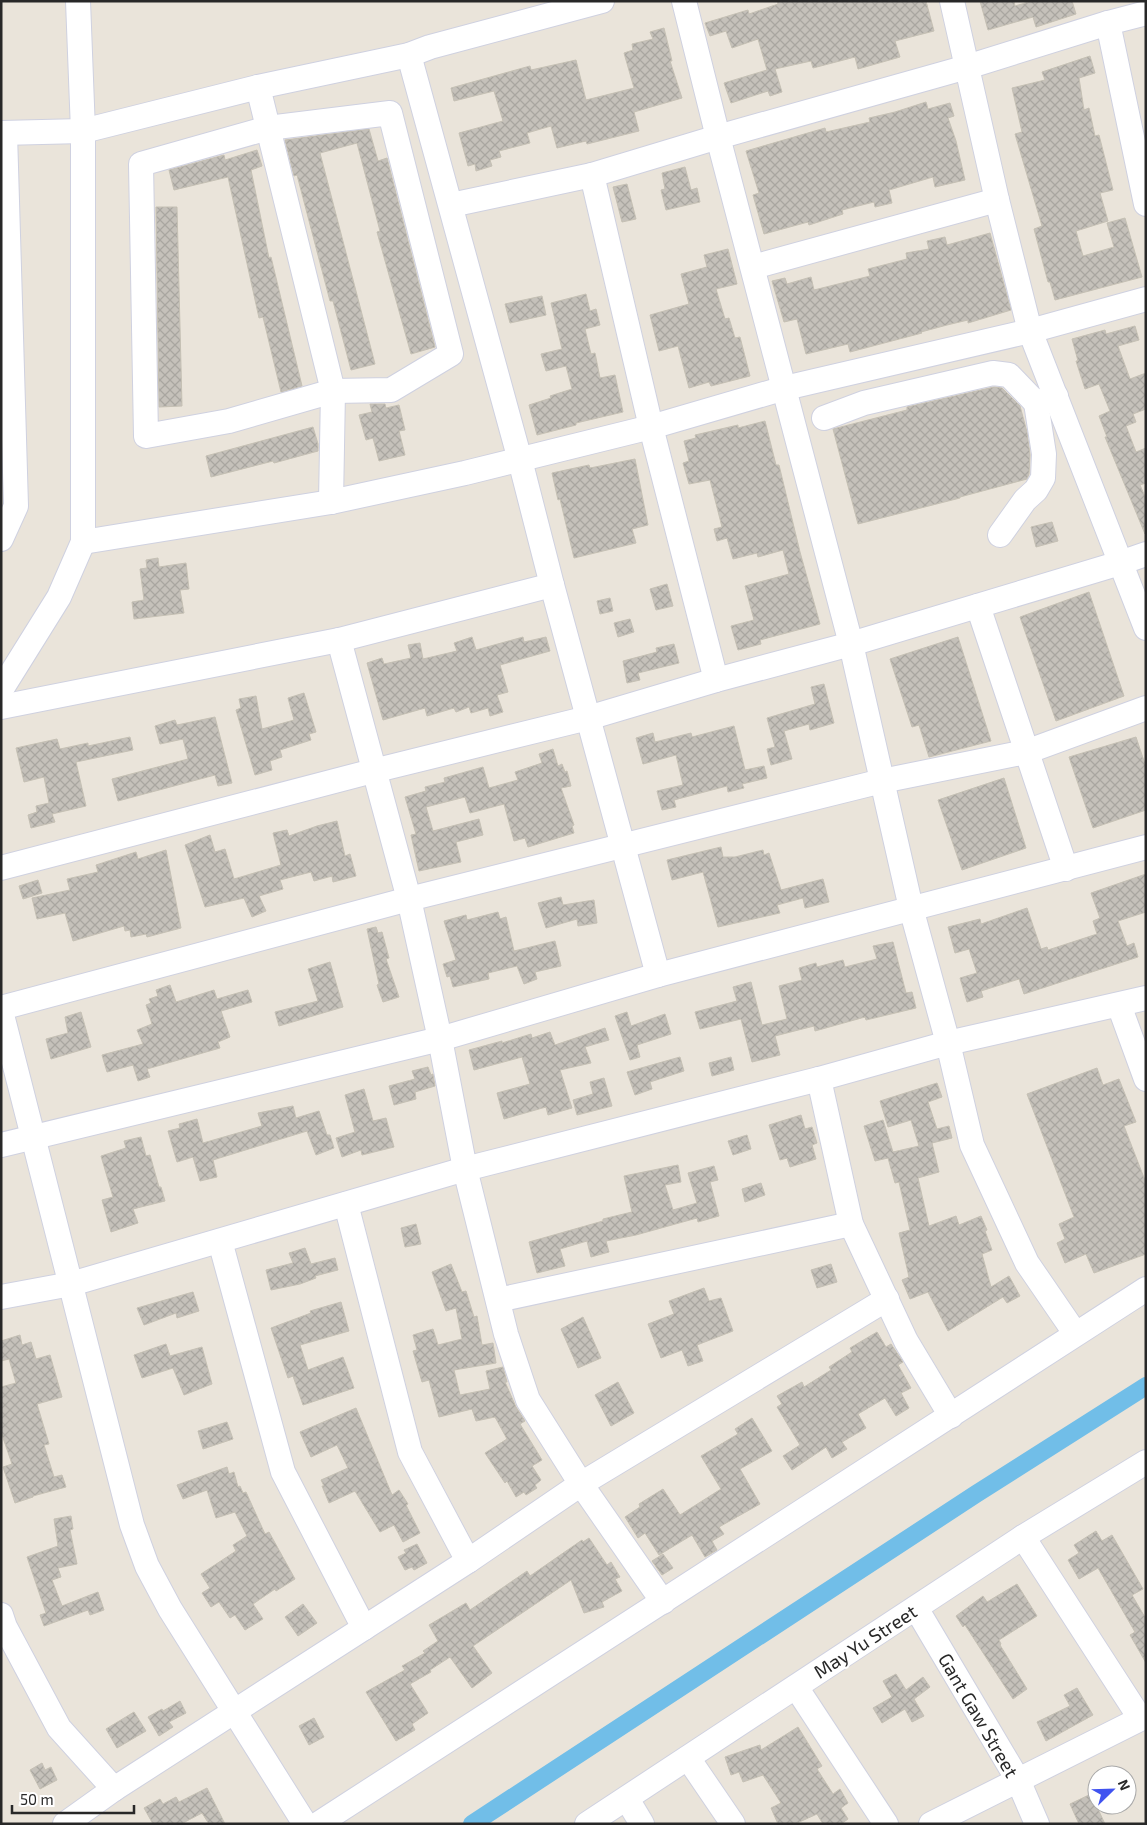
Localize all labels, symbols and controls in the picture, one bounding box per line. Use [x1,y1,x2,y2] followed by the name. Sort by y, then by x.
[809,1599,921,1683] street label: May Yu Street
[934,1649,1024,1781] street label: Gant Gaw Street
[1087,1765,1137,1815] north arrow
[1115,1777,1134,1793] text: N
[12,1782,135,1814] scale bar
[20,1790,54,1808] text: 50 m

